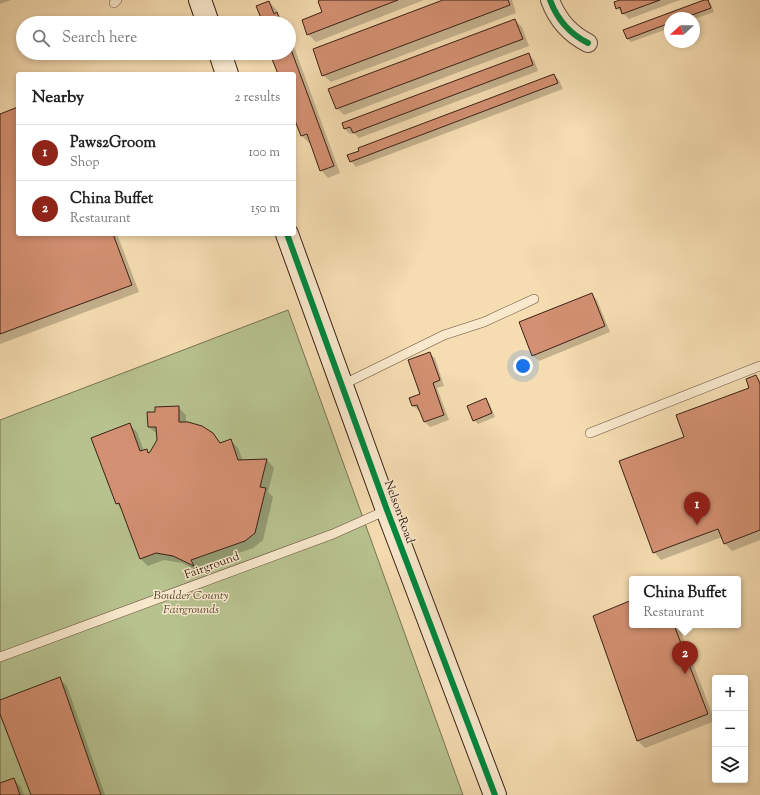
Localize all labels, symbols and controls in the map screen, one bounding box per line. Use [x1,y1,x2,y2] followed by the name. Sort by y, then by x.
[664,12,700,48] north arrow
[16,16,296,60] search box
[30,27,52,49] icon: search
[62,28,137,49] text: Search here
[32,86,84,110] text: Nearby
[235,89,280,107] text: 2 results
[70,133,156,154] text: Paws2Groom
[43,144,47,162] text: 1
[248,144,280,162] text: 100 m
[70,154,99,172] text: Shop
[70,189,153,210] text: China Buffet
[42,200,48,218] text: 2
[251,200,280,218] text: 150 m
[70,210,131,228] text: Restaurant
[513,356,533,376] your location
[379,478,419,546] street label: Nelson Road
[684,492,710,525] pin: 1
[182,548,242,584] street label: Fairground
[629,576,741,628] popup
[643,583,727,604] text: China Buffet
[154,587,229,619] park label: Boulder County Fairgrounds
[643,604,704,622] text: Restaurant
[672,641,698,674] pin: 2
[712,675,748,783] map controls
[712,675,748,711] button: +
[712,711,748,747] button: −
[712,747,748,783] button: layers

